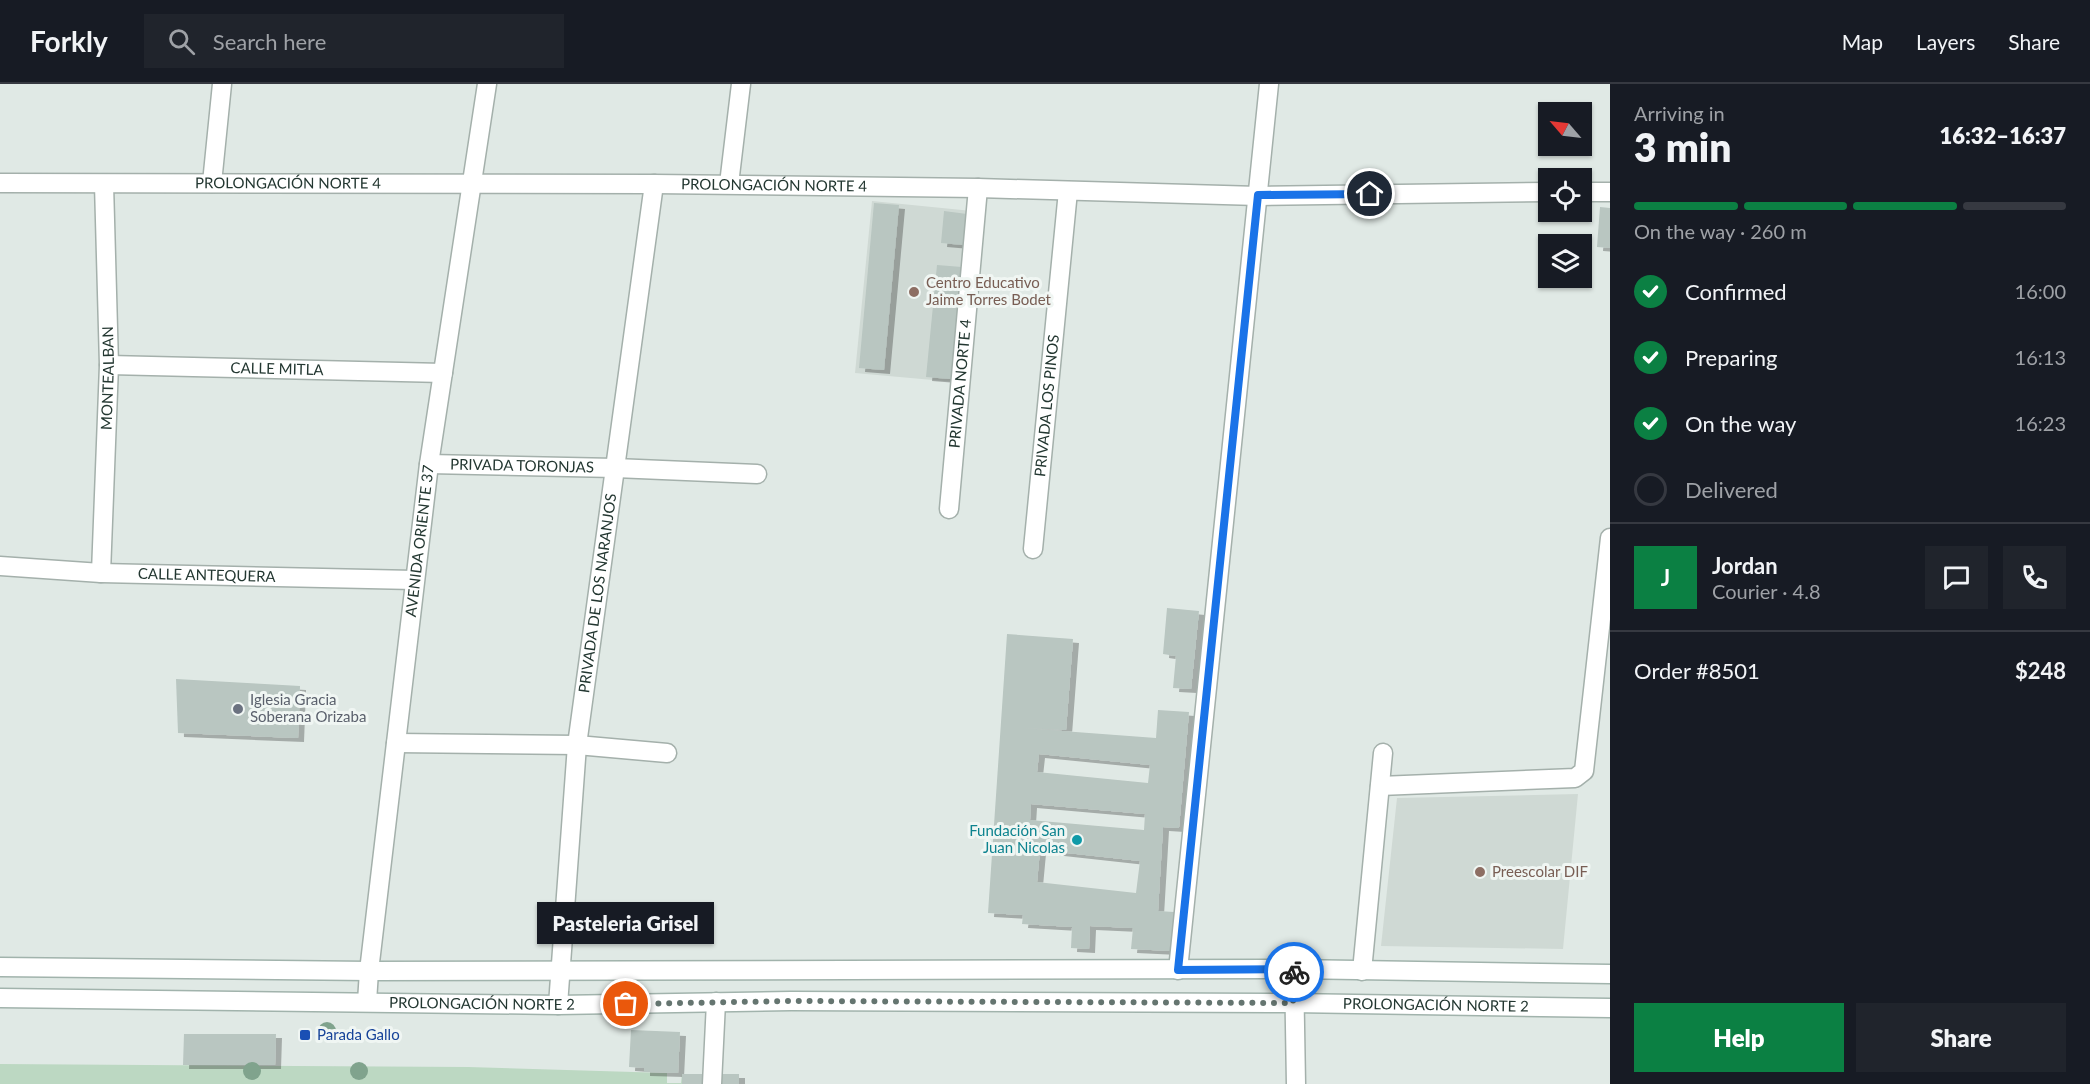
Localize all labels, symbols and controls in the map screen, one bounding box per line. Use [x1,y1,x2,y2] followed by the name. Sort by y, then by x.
[144,14,564,68] search box
[30,24,108,58] text: Forkly
[165,25,198,58] icon: search
[213,28,326,55] text: Search here
[1842,29,1883,54] text: Map
[1916,29,1975,54] text: Layers
[2008,29,2060,54] text: Share
[1634,101,1725,125] text: Arriving in
[1538,102,1592,156] north arrow
[1538,102,1592,288] map controls
[1940,122,2066,149] text: 16:32–16:37
[1634,124,1731,170] text: 3 min
[1344,168,1395,219] pin
[1538,168,1592,222] button: locate
[195,173,381,192] street label: PROLONGACIÓN NORTE 4
[681,174,867,195] street label: PROLONGACIÓN NORTE 4
[1353,177,1386,210] icon: home
[1634,219,1807,243] text: On the way · 260 m
[1538,234,1592,288] button: layers
[926,273,1051,308] place label: Centro Educativo Jaime Torres Bodet
[1634,275,1667,308] icon: check
[1685,278,1787,305] text: Confirmed
[2015,279,2066,303] text: 16:00
[907,285,921,299] marker: Centro Educativo Jaime Torres Bodet
[945,318,974,449] street label: PRIVADA NORTE 4
[97,326,117,430] street label: MONTEALBAN
[1030,334,1062,478] street label: PRIVADA LOS PINOS
[1634,341,1667,374] icon: check
[1685,344,1777,371] text: Preparing
[2015,345,2066,369] text: 16:13
[230,358,325,378] street label: CALLE MITLA
[1634,407,1667,440] icon: check
[1685,410,1796,437] text: On the way
[2015,411,2066,435] text: 16:23
[450,454,594,476] street label: PRIVADA TORONJAS
[401,464,437,618] street label: AVENIDA ORIENTE 37
[1685,476,1778,503] text: Delivered
[574,492,619,694] street label: PRIVADA DE LOS NARANJOS
[1925,546,1988,609] button: chat
[2003,546,2066,609] button: phone
[1712,552,1778,579] text: Jordan
[138,564,277,585] street label: CALLE ANTEQUERA
[1661,564,1670,591] text: J
[1712,579,1821,603] text: Courier · 4.8
[1634,657,1760,684] text: Order #8501
[2015,657,2066,684] text: $248
[250,690,366,725] place label: Iglesia Gracia Soberana Orizaba
[231,702,245,716] marker: Iglesia Gracia Soberana Orizaba
[969,821,1065,856] place label: Fundación San Juan Nicolas
[1070,833,1084,847] marker: Fundación San Juan Nicolas
[1492,862,1588,880] place label: Preescolar DIF
[1473,865,1487,879] marker: Preescolar DIF
[538,902,714,944] callout: Pasteleria Grisel
[552,911,699,935] text: Pasteleria Grisel
[1264,942,1324,1002] courier
[1278,956,1311,989] icon: bike
[600,978,651,1029] pin
[609,987,642,1020] icon: bag
[389,993,575,1013] street label: PROLONGACIÓN NORTE 2
[1343,994,1529,1015] street label: PROLONGACIÓN NORTE 2
[1634,1003,1844,1072] button: Help
[1856,1003,2066,1072] button: Share
[317,1025,400,1043] place label: Parada Gallo
[298,1028,312,1042] marker: Parada Gallo

